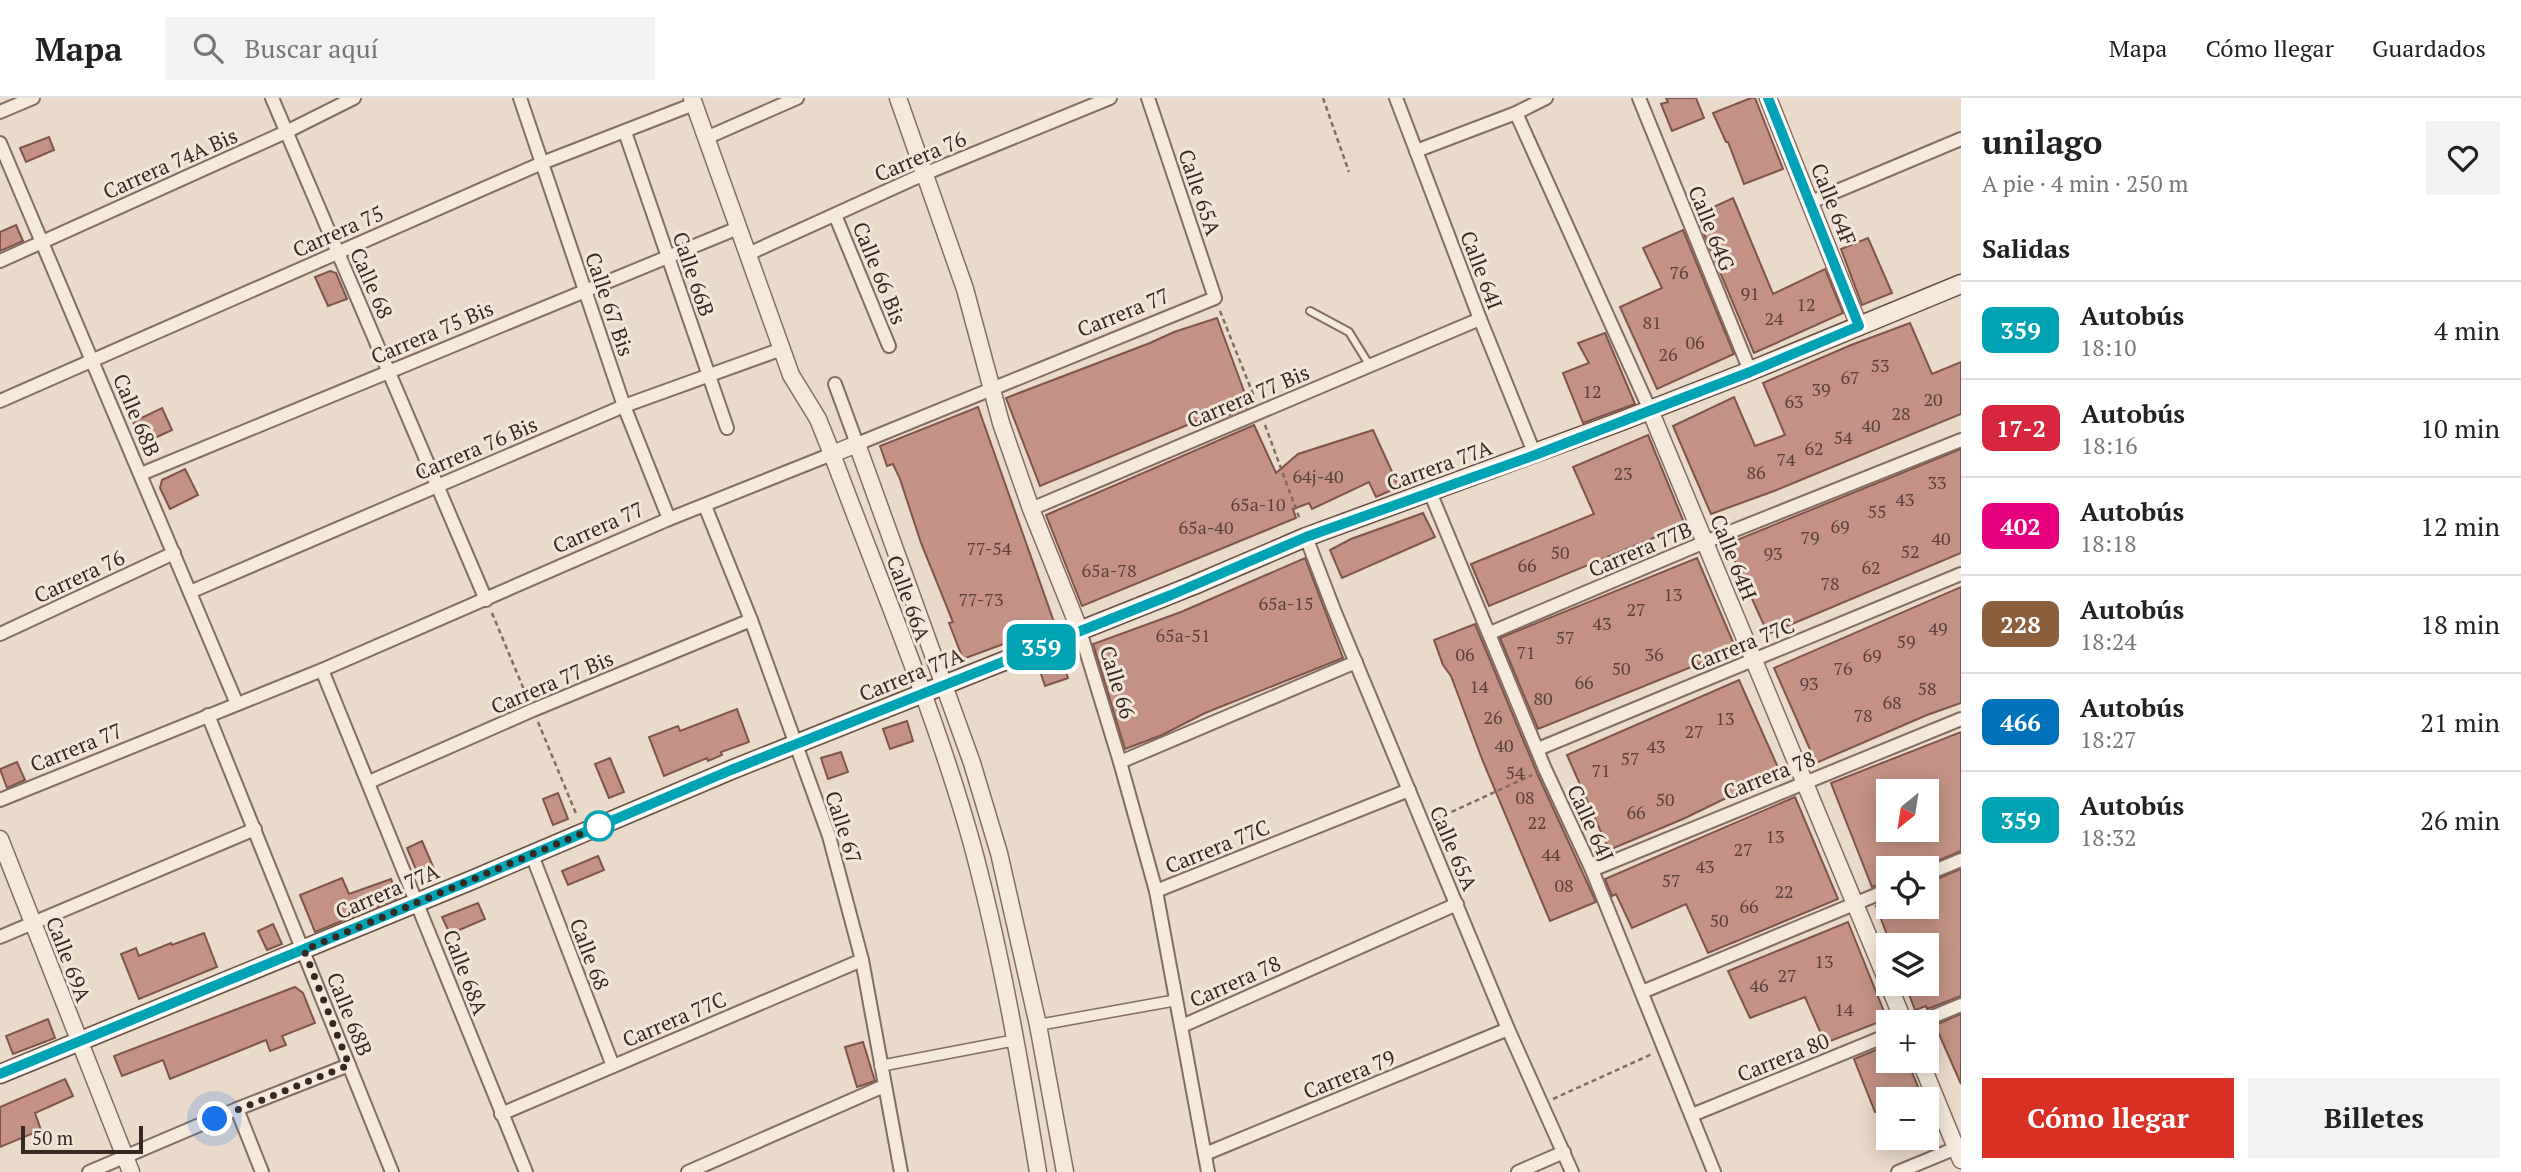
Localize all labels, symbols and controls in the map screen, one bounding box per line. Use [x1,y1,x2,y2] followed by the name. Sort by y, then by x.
[165,17,655,80] search box
[35,27,123,70] text: Mapa
[189,29,227,67] icon: search
[245,31,378,65] text: Buscar aquí
[2109,32,2167,64] text: Mapa
[2205,32,2334,64] text: Cómo llegar
[2372,32,2486,64] text: Guardados
[1982,120,2102,163] text: unilago
[98,121,242,205] street label: Carrera 74A Bis
[2426,121,2500,195] button: heart
[870,124,970,188] street label: Carrera 76
[1172,145,1228,239] street label: Calle 65A
[1805,159,1863,249] street label: Calle 64F
[1982,168,2188,199] text: A pie · 4 min · 250 m
[1682,181,1742,275] street label: Calle 64G
[288,198,388,264] street label: Carrera 75
[847,218,913,328] street label: Calle 66 Bis
[1454,227,1510,313] street label: Calle 64I
[666,228,722,320] street label: Calle 66B
[1982,231,2070,265] text: Salidas
[344,243,400,323] street label: Calle 68
[579,248,641,360] street label: Calle 67 Bis
[1669,260,1689,284] house number: 76
[1073,281,1173,343] street label: Carrera 77
[1740,281,1760,305] house number: 91
[1796,292,1816,316] house number: 12
[367,294,497,370] street label: Carrera 75 Bis
[2080,298,2184,332] text: Autobús
[1764,306,1784,330] house number: 24
[1642,310,1662,334] house number: 81
[2434,313,2500,347] text: 4 min
[2000,314,2041,346] text: 359
[1685,330,1705,354] house number: 06
[2080,332,2137,363] text: 18:10
[1658,342,1678,366] house number: 26
[1870,353,1890,377] house number: 53
[1183,358,1313,434] street label: Carrera 77 Bis
[1840,365,1860,389] house number: 67
[107,369,167,461] street label: Calle 68B
[1811,377,1831,401] house number: 39
[1582,379,1602,403] house number: 12
[1923,387,1943,411] house number: 20
[1784,389,1804,413] house number: 63
[2081,396,2185,430] text: Autobús
[1891,401,1911,425] house number: 28
[411,410,541,486] street label: Carrera 76 Bis
[2420,411,2500,445] text: 10 min
[1996,412,2046,444] text: 17-2
[1861,413,1881,437] house number: 40
[1833,425,1853,449] house number: 54
[2081,430,2138,461] text: 18:16
[1383,433,1496,497] street label: Carrera 77A
[1804,436,1824,460] house number: 62
[1776,447,1796,471] house number: 74
[1746,460,1766,484] house number: 86
[1613,461,1633,485] house number: 23
[1292,464,1344,488] house number: 64j-40
[1927,470,1947,494] house number: 33
[1895,487,1915,511] house number: 43
[1230,492,1286,516] house number: 65a-10
[548,494,648,560] street label: Carrera 77
[2080,494,2184,528] text: Autobús
[1867,499,1887,523] house number: 55
[2420,509,2500,543] text: 12 min
[1704,510,1764,604] street label: Calle 64H
[2000,510,2041,542] text: 402
[1830,514,1850,538] house number: 69
[1178,515,1234,539] house number: 65a-40
[1584,515,1696,583] street label: Carrera 77B
[1800,525,1820,549] house number: 79
[1931,526,1951,550] house number: 40
[2080,528,2137,559] text: 18:18
[966,536,1012,560] house number: 77-54
[1900,539,1920,563] house number: 52
[1550,540,1570,564] house number: 50
[1763,541,1783,565] house number: 93
[29,543,129,609] street label: Carrera 76
[881,551,938,645] street label: Calle 66A
[1517,553,1537,577] house number: 66
[1861,555,1881,579] house number: 62
[1081,558,1137,582] house number: 65a-78
[1820,571,1840,595] house number: 78
[1663,582,1683,606] house number: 13
[958,587,1004,611] house number: 77-73
[1258,591,1314,615] house number: 65a-15
[2080,592,2184,626] text: Autobús
[1626,597,1646,621] house number: 27
[2420,607,2500,641] text: 18 min
[2000,608,2041,640] text: 228
[1686,610,1798,678] street label: Carrera 77C
[1592,611,1612,635] house number: 43
[1928,616,1948,640] house number: 49
[1155,623,1211,647] house number: 65a-51
[1001,624,1081,670] line badge: 359
[1555,625,1575,649] house number: 57
[2080,626,2137,657] text: 18:24
[1896,629,1916,653] house number: 59
[1021,631,1061,663] text: 359
[855,640,968,708] street label: Carrera 77A
[1516,640,1536,664] house number: 71
[1094,642,1142,722] street label: Calle 66
[1455,642,1475,666] house number: 06
[1644,642,1664,666] house number: 36
[1862,643,1882,667] house number: 69
[487,644,617,720] street label: Carrera 77 Bis
[1611,656,1631,680] house number: 50
[1833,656,1853,680] house number: 76
[1574,670,1594,694] house number: 66
[1799,671,1819,695] house number: 93
[1469,674,1489,698] house number: 14
[1917,676,1937,700] house number: 58
[1533,686,1553,710] house number: 80
[1882,690,1902,714] house number: 68
[2080,690,2184,724] text: Autobús
[1853,703,1873,727] house number: 78
[1483,705,1503,729] house number: 26
[2420,705,2500,739] text: 21 min
[1715,706,1735,730] house number: 13
[2000,706,2041,738] text: 466
[26,716,126,778] street label: Carrera 77
[1684,719,1704,743] house number: 27
[2080,724,2137,755] text: 18:27
[1494,733,1514,757] house number: 40
[1646,734,1666,758] house number: 43
[1719,744,1819,806] street label: Carrera 78
[1620,746,1640,770] house number: 57
[1591,758,1611,782] house number: 71
[1505,760,1525,784] house number: 54
[1876,779,1939,842] north arrow
[1876,779,1939,1150] map controls
[1561,780,1621,866] street label: Calle 64J
[1515,785,1535,809] house number: 08
[819,787,869,867] street label: Calle 67
[1655,787,1675,811] house number: 50
[2080,788,2184,822] text: Autobús
[1626,800,1646,824] house number: 66
[1424,801,1485,895] street label: Calle 65A
[2420,803,2500,837] text: 26 min
[2000,804,2041,836] text: 359
[1527,810,1547,834] house number: 22
[584,811,614,841] unlabelled marker
[1161,812,1273,880] street label: Carrera 77C
[2080,822,2137,853] text: 18:32
[1765,824,1785,848] house number: 13
[1733,837,1753,861] house number: 27
[1541,842,1561,866] house number: 44
[1695,854,1715,878] house number: 43
[331,856,444,925] street label: Carrera 77A
[1876,856,1939,919] button: locate
[1661,868,1681,892] house number: 57
[1554,873,1574,897] house number: 08
[1774,879,1794,903] house number: 22
[1739,894,1759,918] house number: 66
[1709,908,1729,932] house number: 50
[40,912,98,1006] street label: Calle 69A
[564,914,616,994] street label: Calle 68
[437,925,495,1019] street label: Calle 68A
[1876,933,1939,996] button: layers
[1185,948,1285,1014] street label: Carrera 78
[1814,949,1834,973] house number: 13
[1777,963,1797,987] house number: 27
[321,968,379,1060] street label: Calle 68B
[1749,973,1769,997] house number: 46
[618,985,730,1053] street label: Carrera 77C
[1834,997,1854,1021] house number: 14
[1876,1010,1939,1073] button: +
[1733,1026,1833,1088] street label: Carrera 80
[1299,1043,1399,1105] street label: Carrera 79
[1982,1078,2234,1158] button: Cómo llegar
[2248,1078,2500,1158] button: Billetes
[1876,1087,1939,1150] button: −
[197,1101,232,1136] your location
[21,1123,144,1155] scale bar
[32,1125,73,1150] text: 50 m

